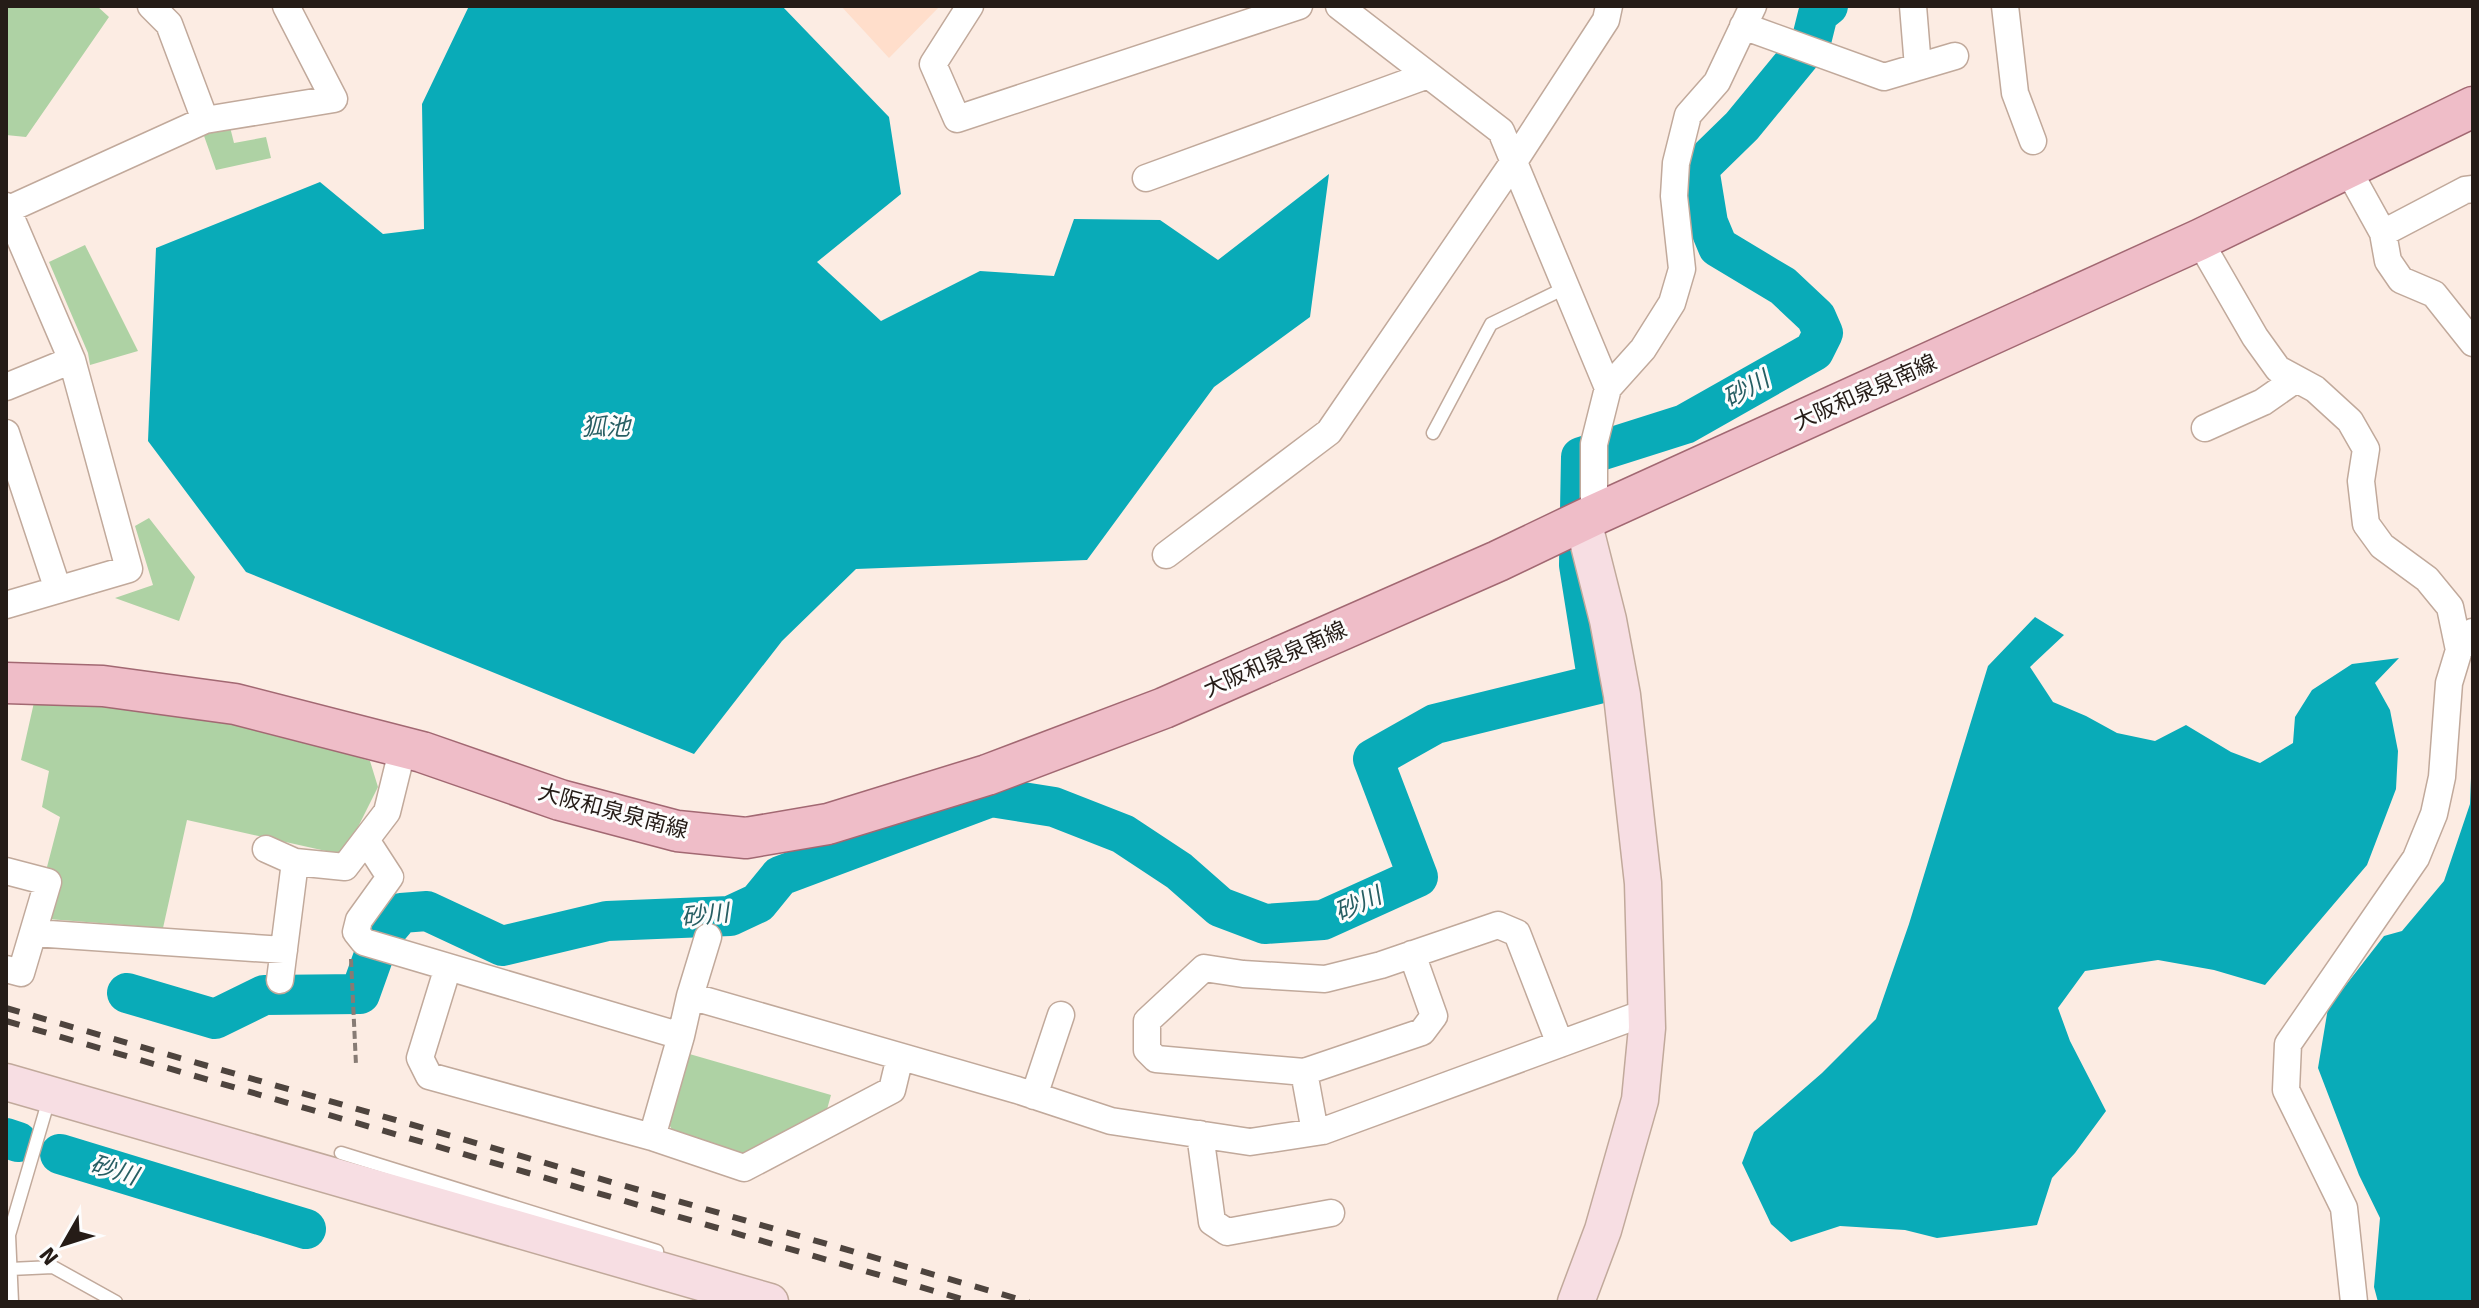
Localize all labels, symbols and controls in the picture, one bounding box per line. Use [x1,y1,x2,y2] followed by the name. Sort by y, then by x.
[1789,348,1941,436] street label: 大阪和泉泉南線
[1718,363,1777,414] water label: 砂川
[582,412,632,442] water label: 狐池
[1199,615,1351,703] street label: 大阪和泉泉南線
[535,778,691,844] street label: 大阪和泉泉南線
[1330,879,1389,927] water label: 砂川
[680,897,733,932] water label: 砂川
[87,1149,144,1192] water label: 砂川
[24,1204,104,1284] north arrow
[34,1242,64,1271] text: N

